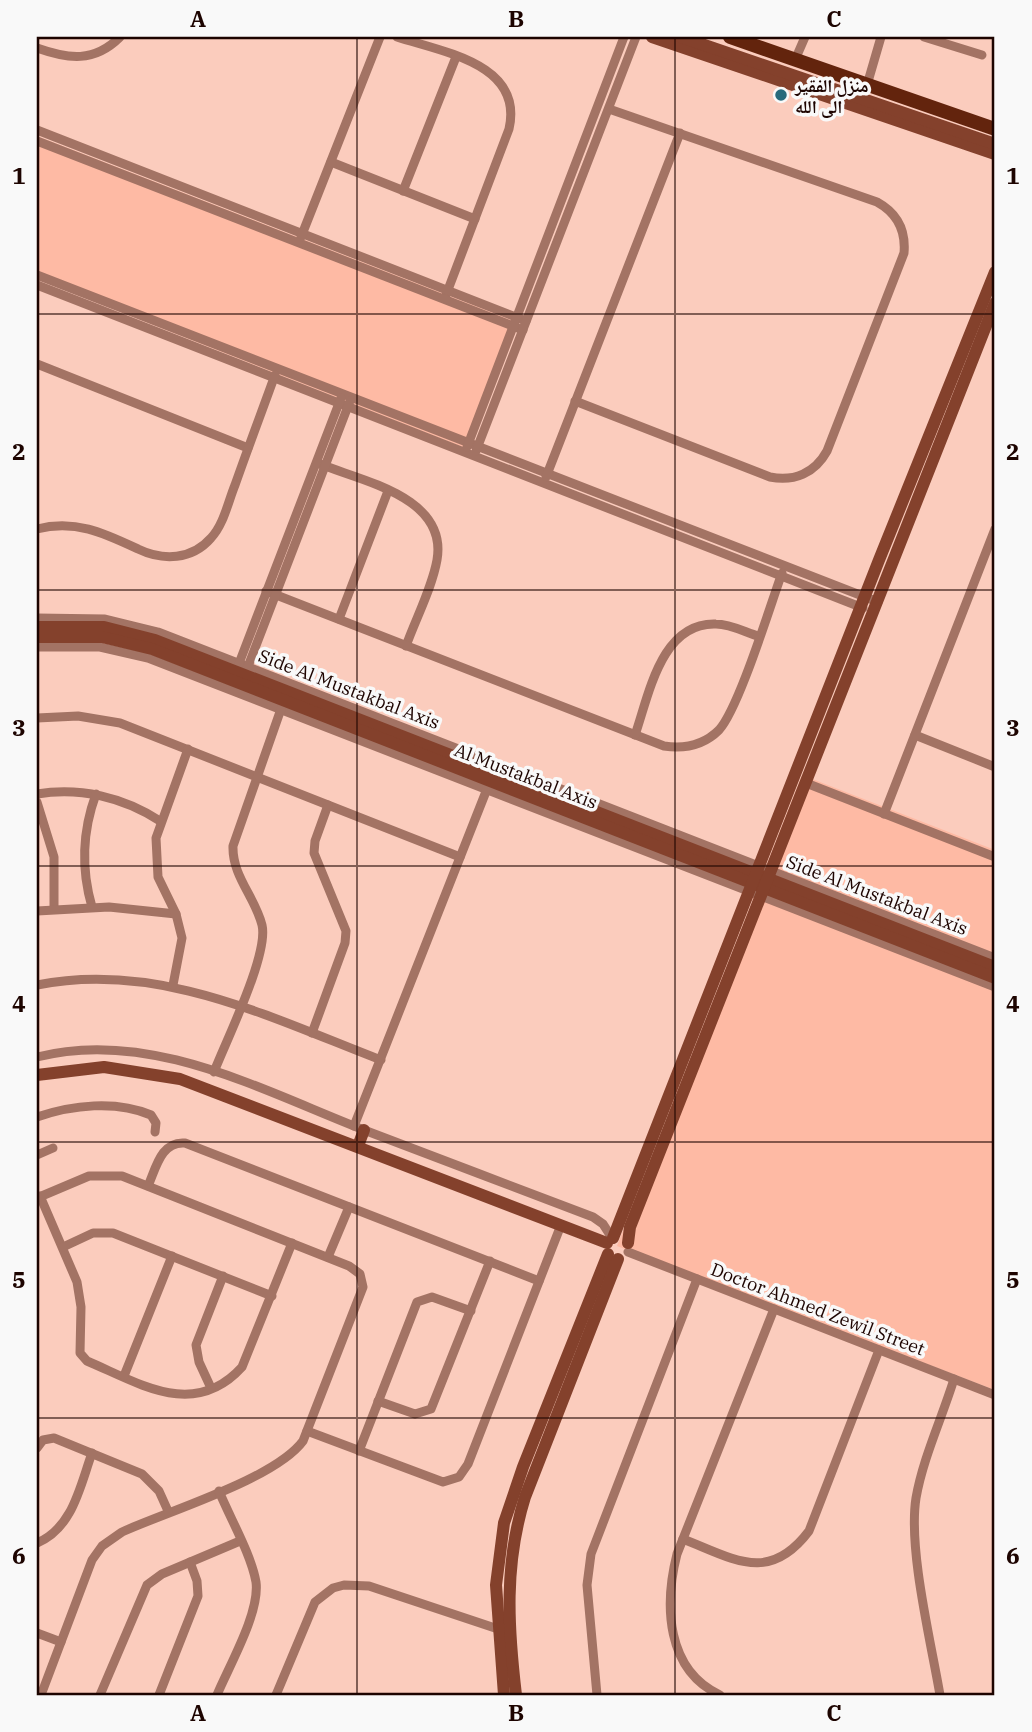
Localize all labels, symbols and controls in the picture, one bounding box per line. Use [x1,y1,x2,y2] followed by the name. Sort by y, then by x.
[190,3,206,33] text: A
[508,3,524,33] text: B
[826,3,842,33] text: C
[794,74,869,118] place label: منزل الفقير الى الله
[773,87,789,103] marker: منزل الفقير الى الله
[12,160,26,190] text: 1
[1006,160,1020,190] text: 1
[12,436,26,466] text: 2
[1006,436,1020,466] text: 2
[255,644,443,734] street label: Side Al Mustakbal Axis
[12,712,26,742] text: 3
[1006,712,1020,742] text: 3
[451,738,601,814] street label: Al Mustakbal Axis
[783,850,971,940] street label: Side Al Mustakbal Axis
[12,988,26,1018] text: 4
[1006,988,1020,1018] text: 4
[708,1258,928,1360] street label: Doctor Ahmed Zewil Street
[12,1264,26,1294] text: 5
[1006,1264,1020,1294] text: 5
[12,1540,26,1570] text: 6
[1006,1540,1020,1570] text: 6
[190,1697,206,1727] text: A
[508,1697,524,1727] text: B
[826,1697,842,1727] text: C

